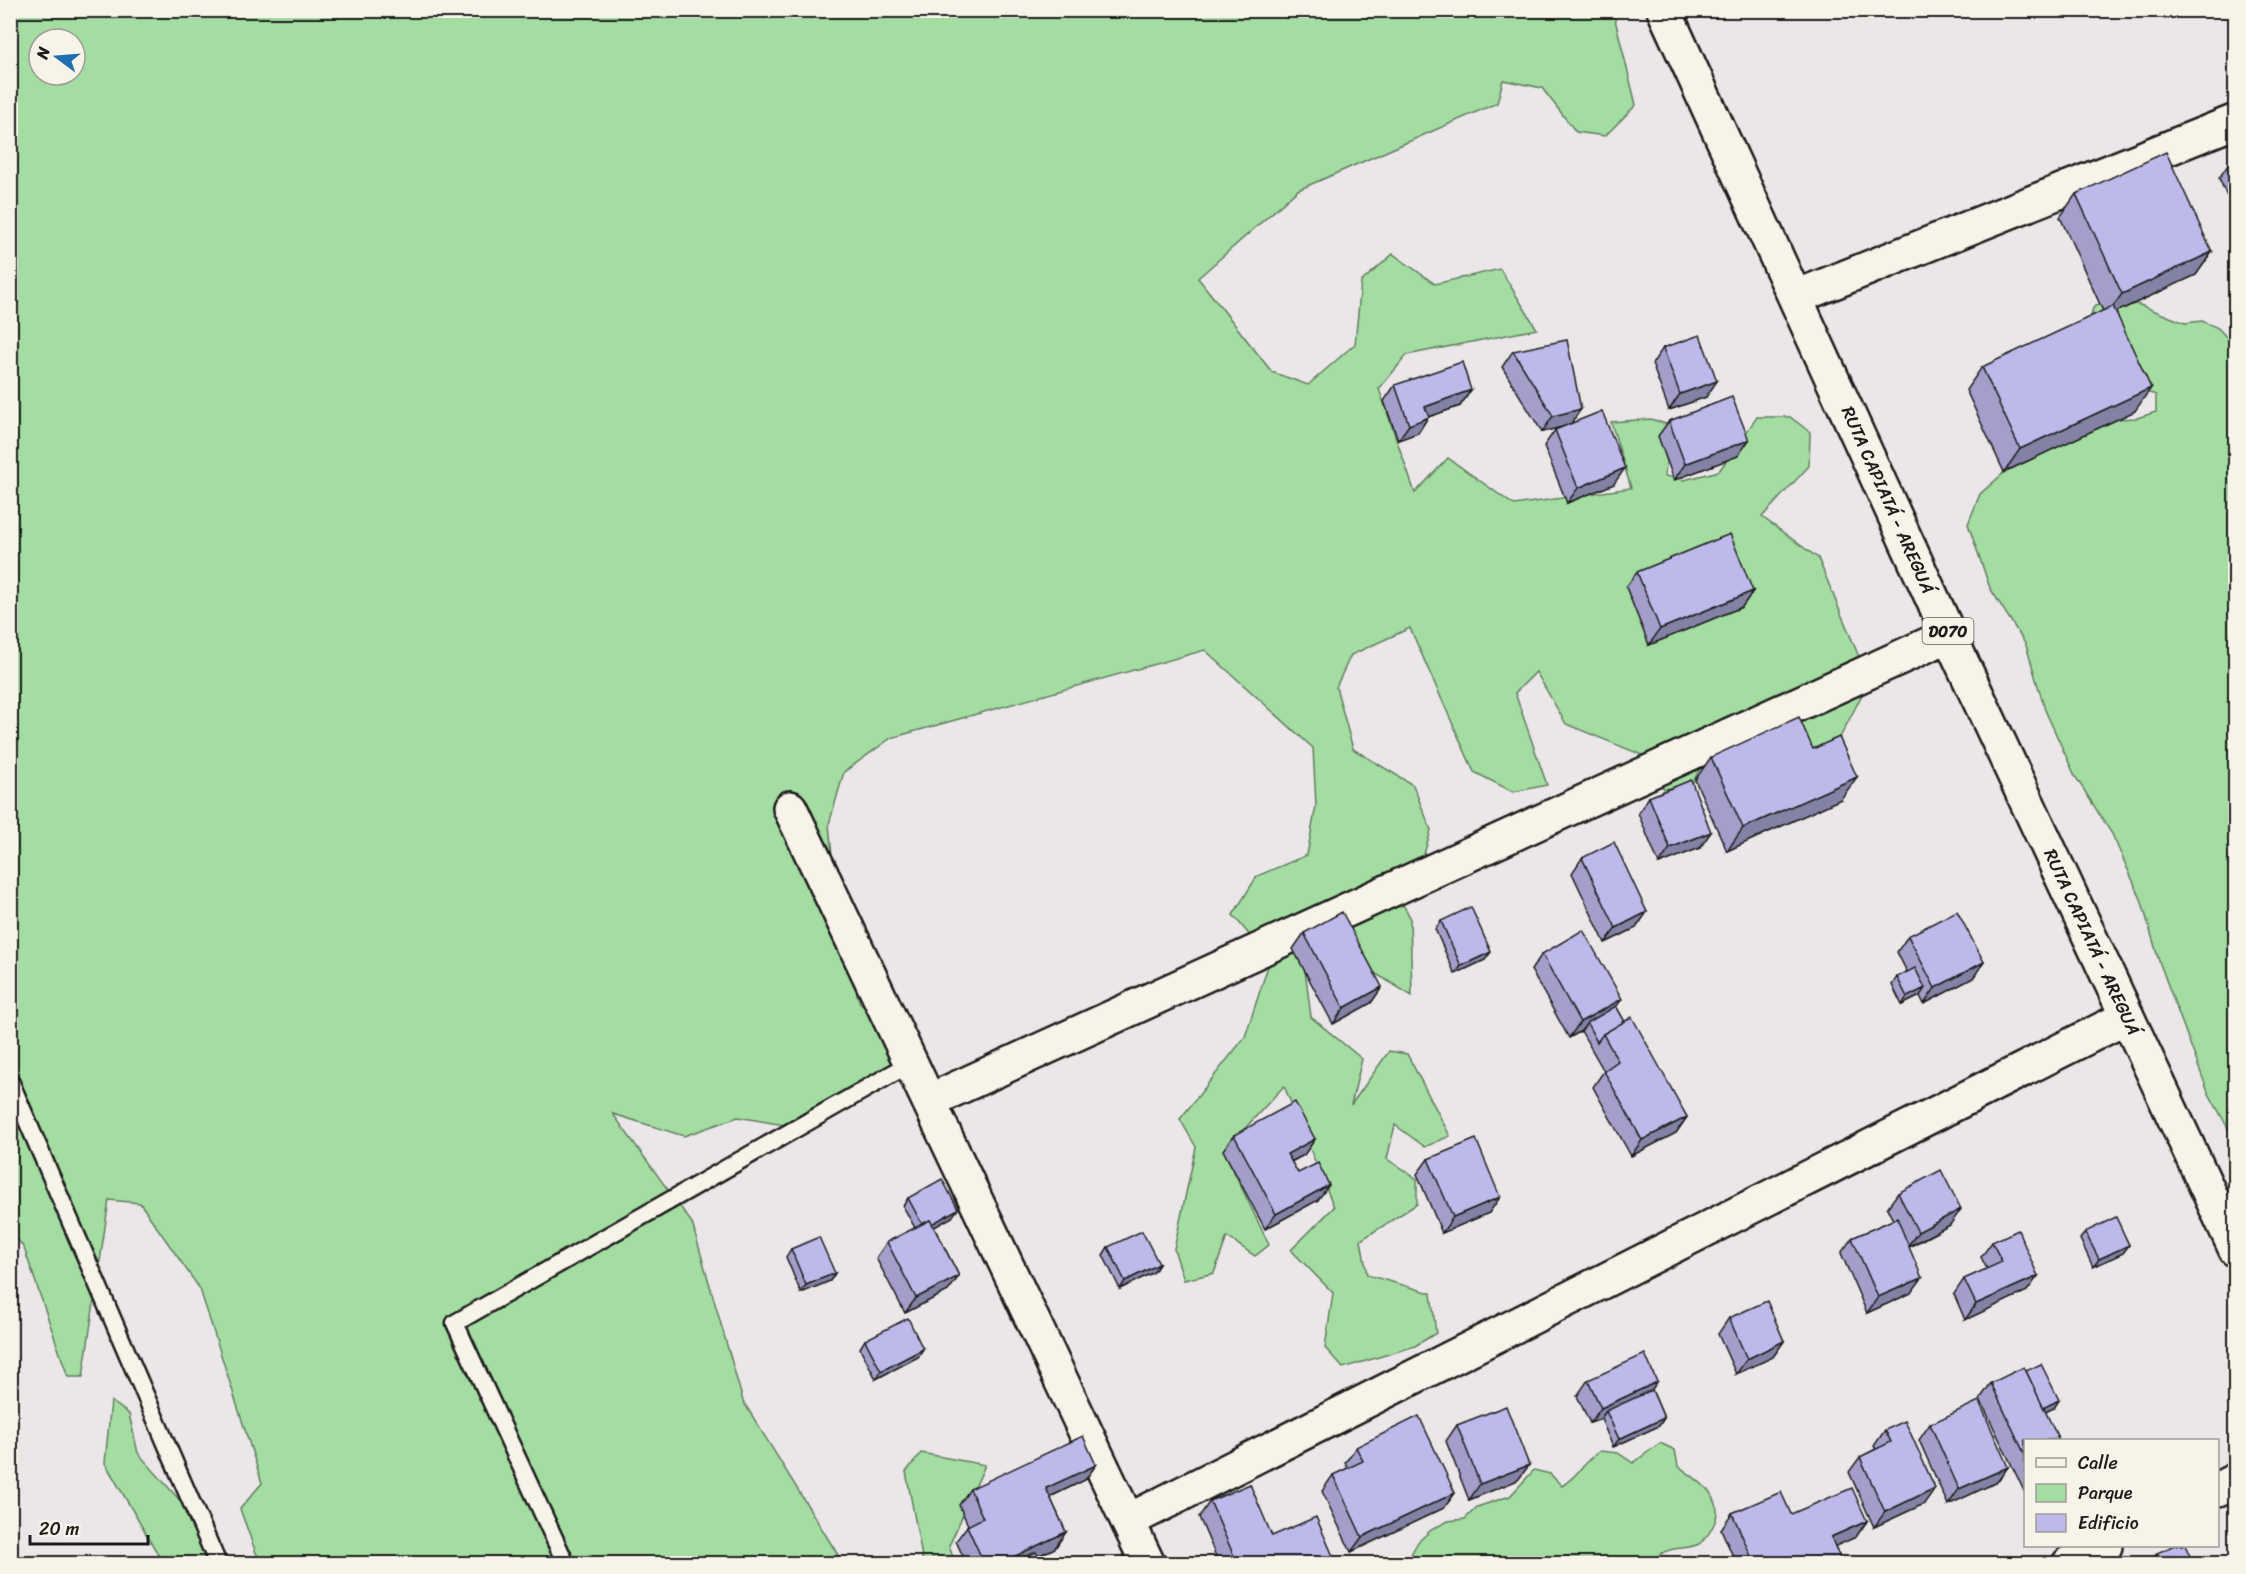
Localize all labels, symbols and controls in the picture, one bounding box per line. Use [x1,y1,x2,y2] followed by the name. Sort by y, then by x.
[27,27,87,87] north arrow
[27,43,59,63] text: N
[1832,401,1945,601] street label: RUTA CAPIATÁ - AREGUÁ
[1922,618,1974,644] road number: D070
[2035,843,2150,1043] street label: RUTA CAPIATÁ - AREGUÁ
[2024,1439,2219,1547] legend
[2078,1447,2118,1479] text: Calle
[2078,1477,2133,1509] text: Parque
[2078,1507,2139,1539] text: Edificio
[30,1508,148,1546] scale bar
[39,1513,79,1545] text: 20 m

